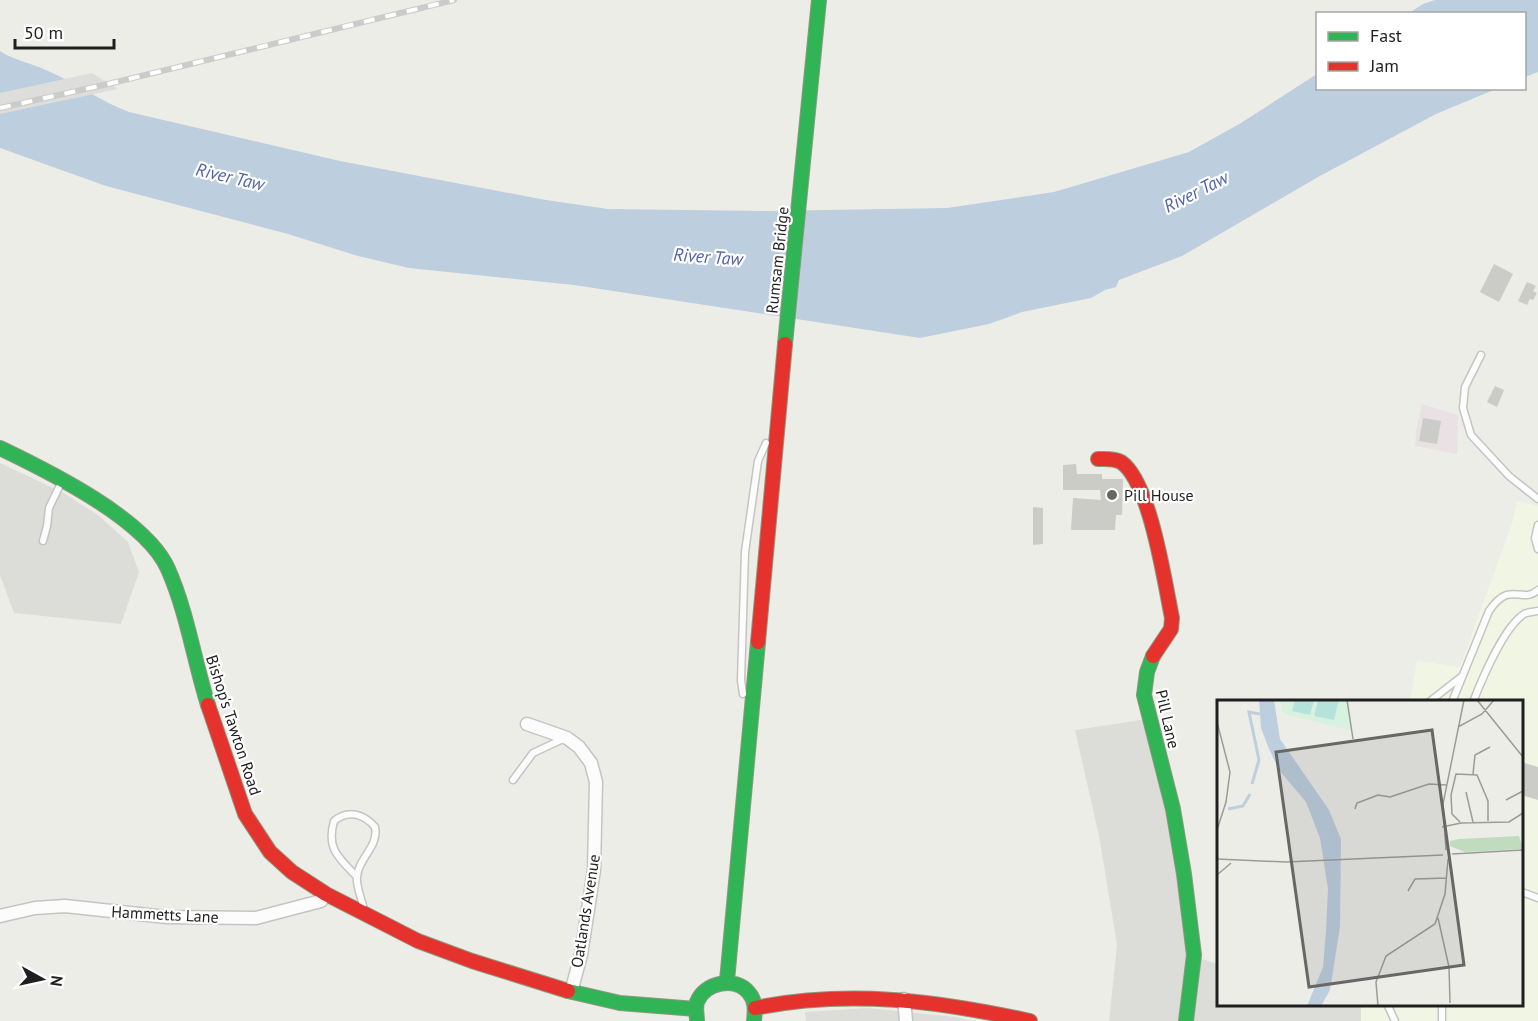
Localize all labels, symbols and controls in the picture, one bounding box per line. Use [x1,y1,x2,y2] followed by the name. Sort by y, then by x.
[15,12,114,50] scale bar
[1316,12,1526,90] legend
[24,21,63,44] text: 50 m
[1370,24,1402,47] text: Fast
[1369,54,1399,77] text: Jam
[194,157,268,196] water label: River Taw
[1160,165,1233,218] water label: River Taw
[761,206,793,314] street label: Rumsam Bridge
[673,243,745,271] water label: River Taw
[1124,485,1194,505] place label: Pill House
[1105,488,1119,502] marker: Pill House
[202,652,266,798] street label: Bishop's Tawton Road
[1152,688,1184,750] street label: Pill Lane
[1217,700,1523,1006] inset map
[566,853,604,969] street label: Oatlands Avenue
[111,901,219,927] street label: Hammetts Lane
[12,949,72,1009] north arrow
[46,974,67,988] text: N

